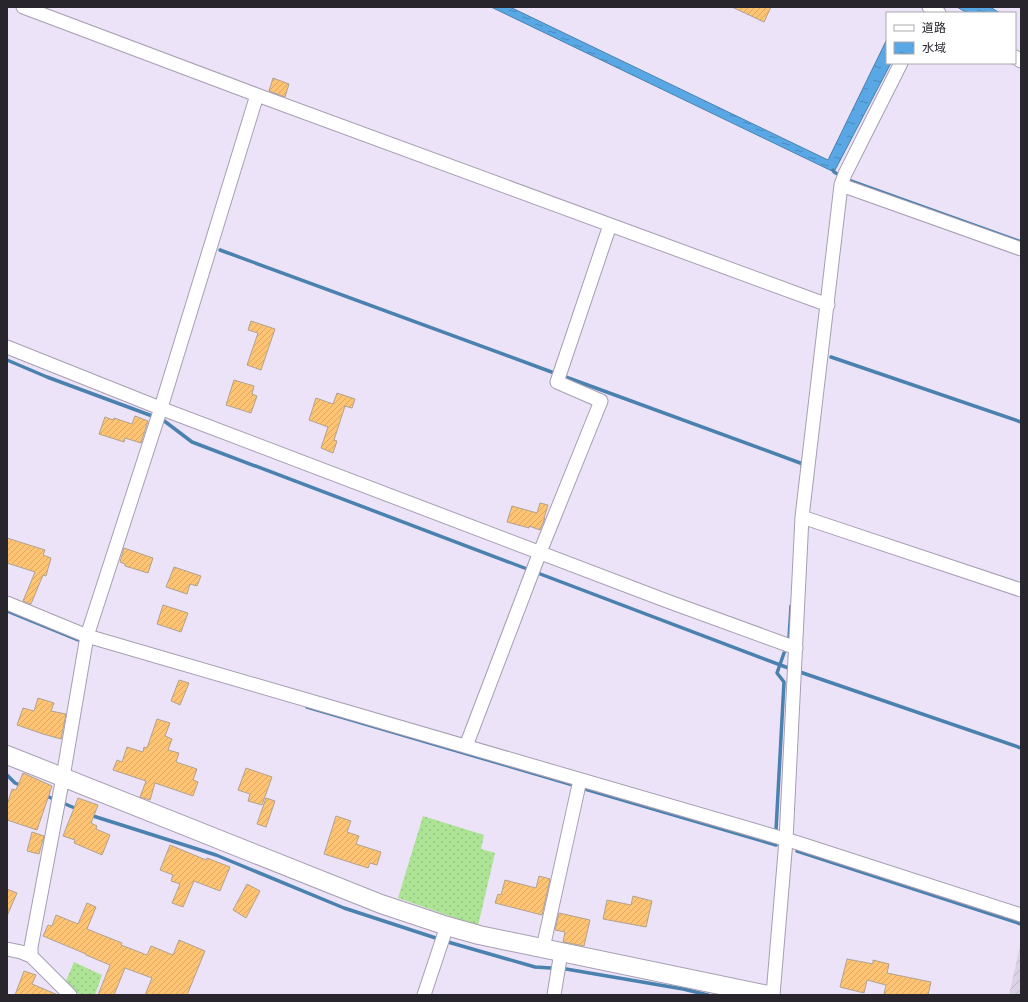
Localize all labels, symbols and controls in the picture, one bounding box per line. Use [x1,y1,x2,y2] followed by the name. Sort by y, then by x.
[886,12,1016,64] legend
[922,21,946,35] text: 道路
[922,41,946,55] text: 水域

